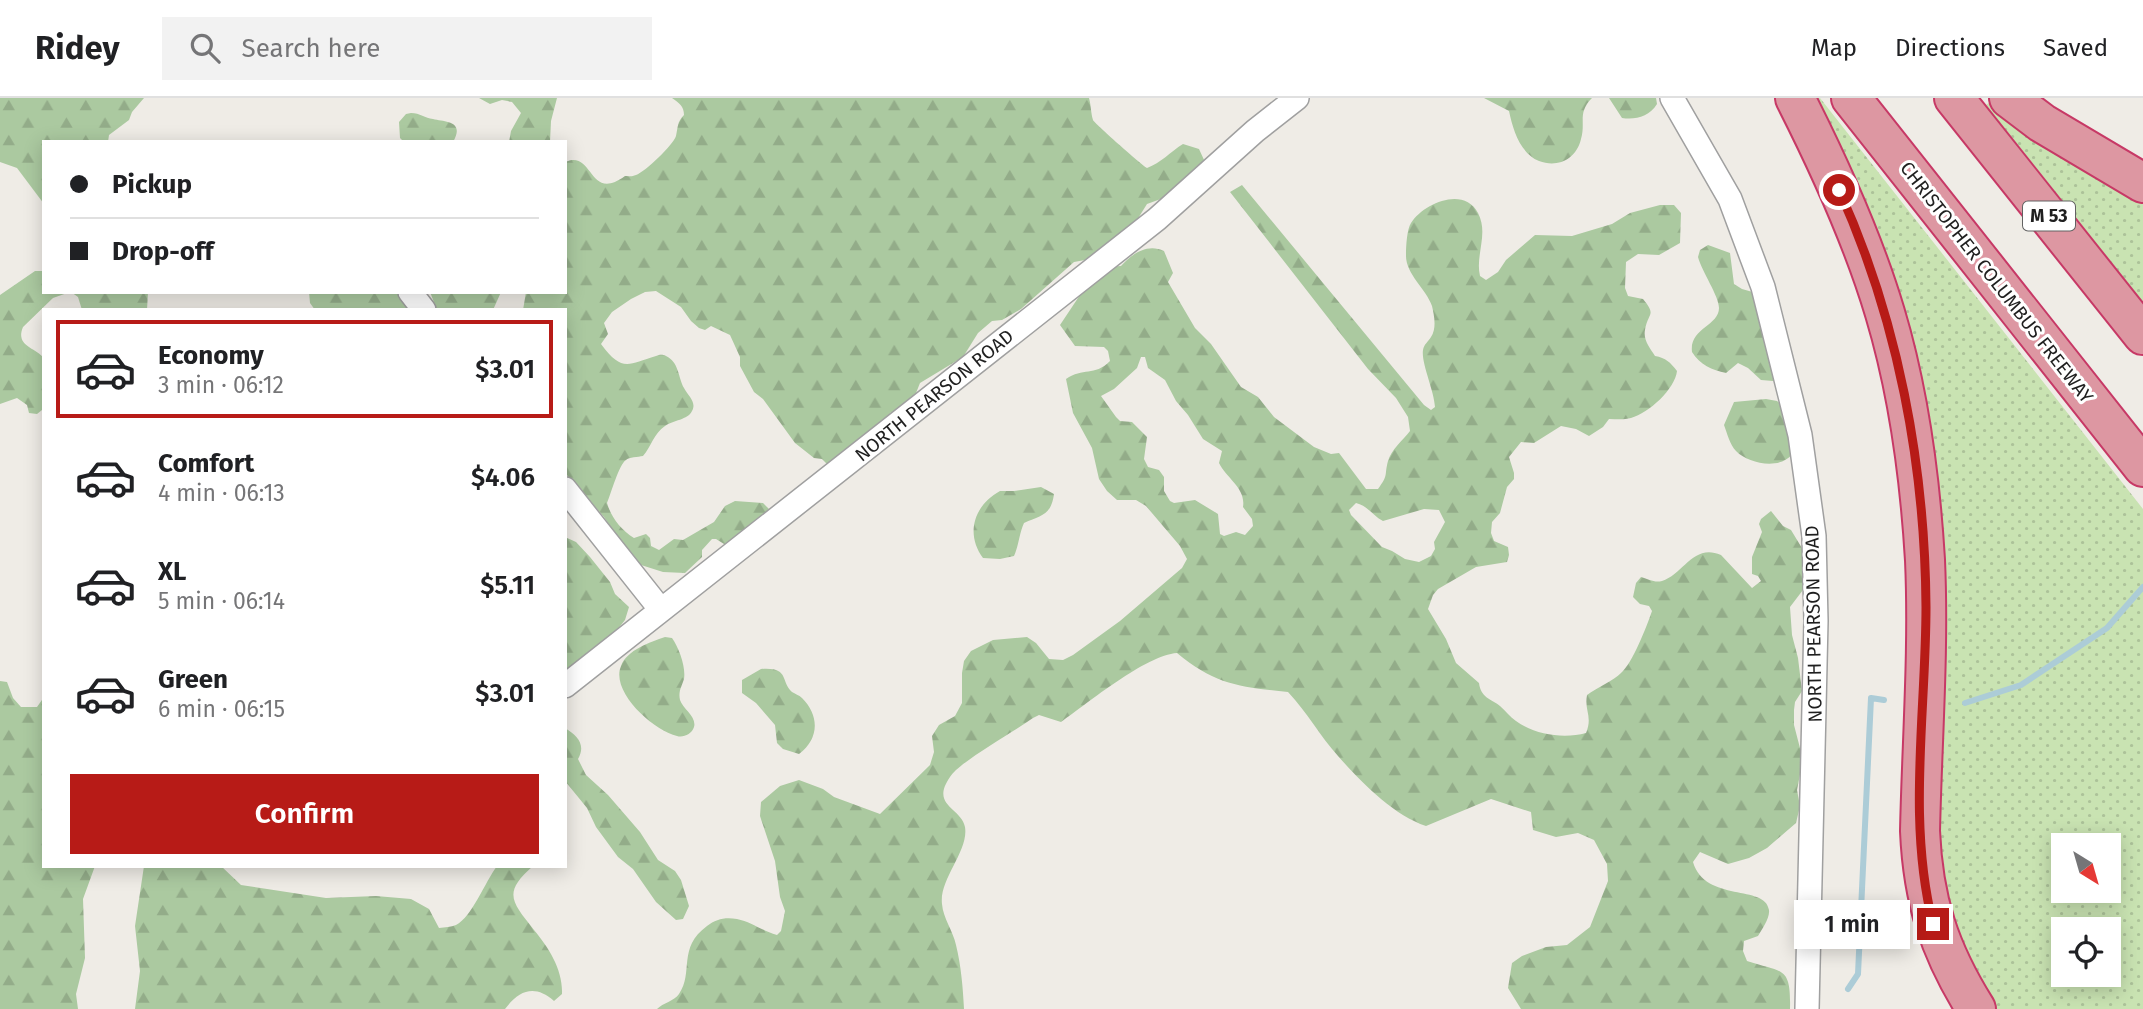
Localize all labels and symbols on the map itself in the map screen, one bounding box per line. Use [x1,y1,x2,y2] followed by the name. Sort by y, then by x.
[1895,157,2098,408] street label: CHRISTOPHER COLUMBUS FREEWAY
[1823,174,1855,206] route start
[2023,202,2075,230] road number: M 53
[850,324,1018,466] street label: NORTH PEARSON ROAD
[1800,525,1827,723] street label: NORTH PEARSON ROAD
[2051,833,2121,903] north arrow
[1793,900,1909,948] callout: 1 min
[1917,908,1949,940] route end

